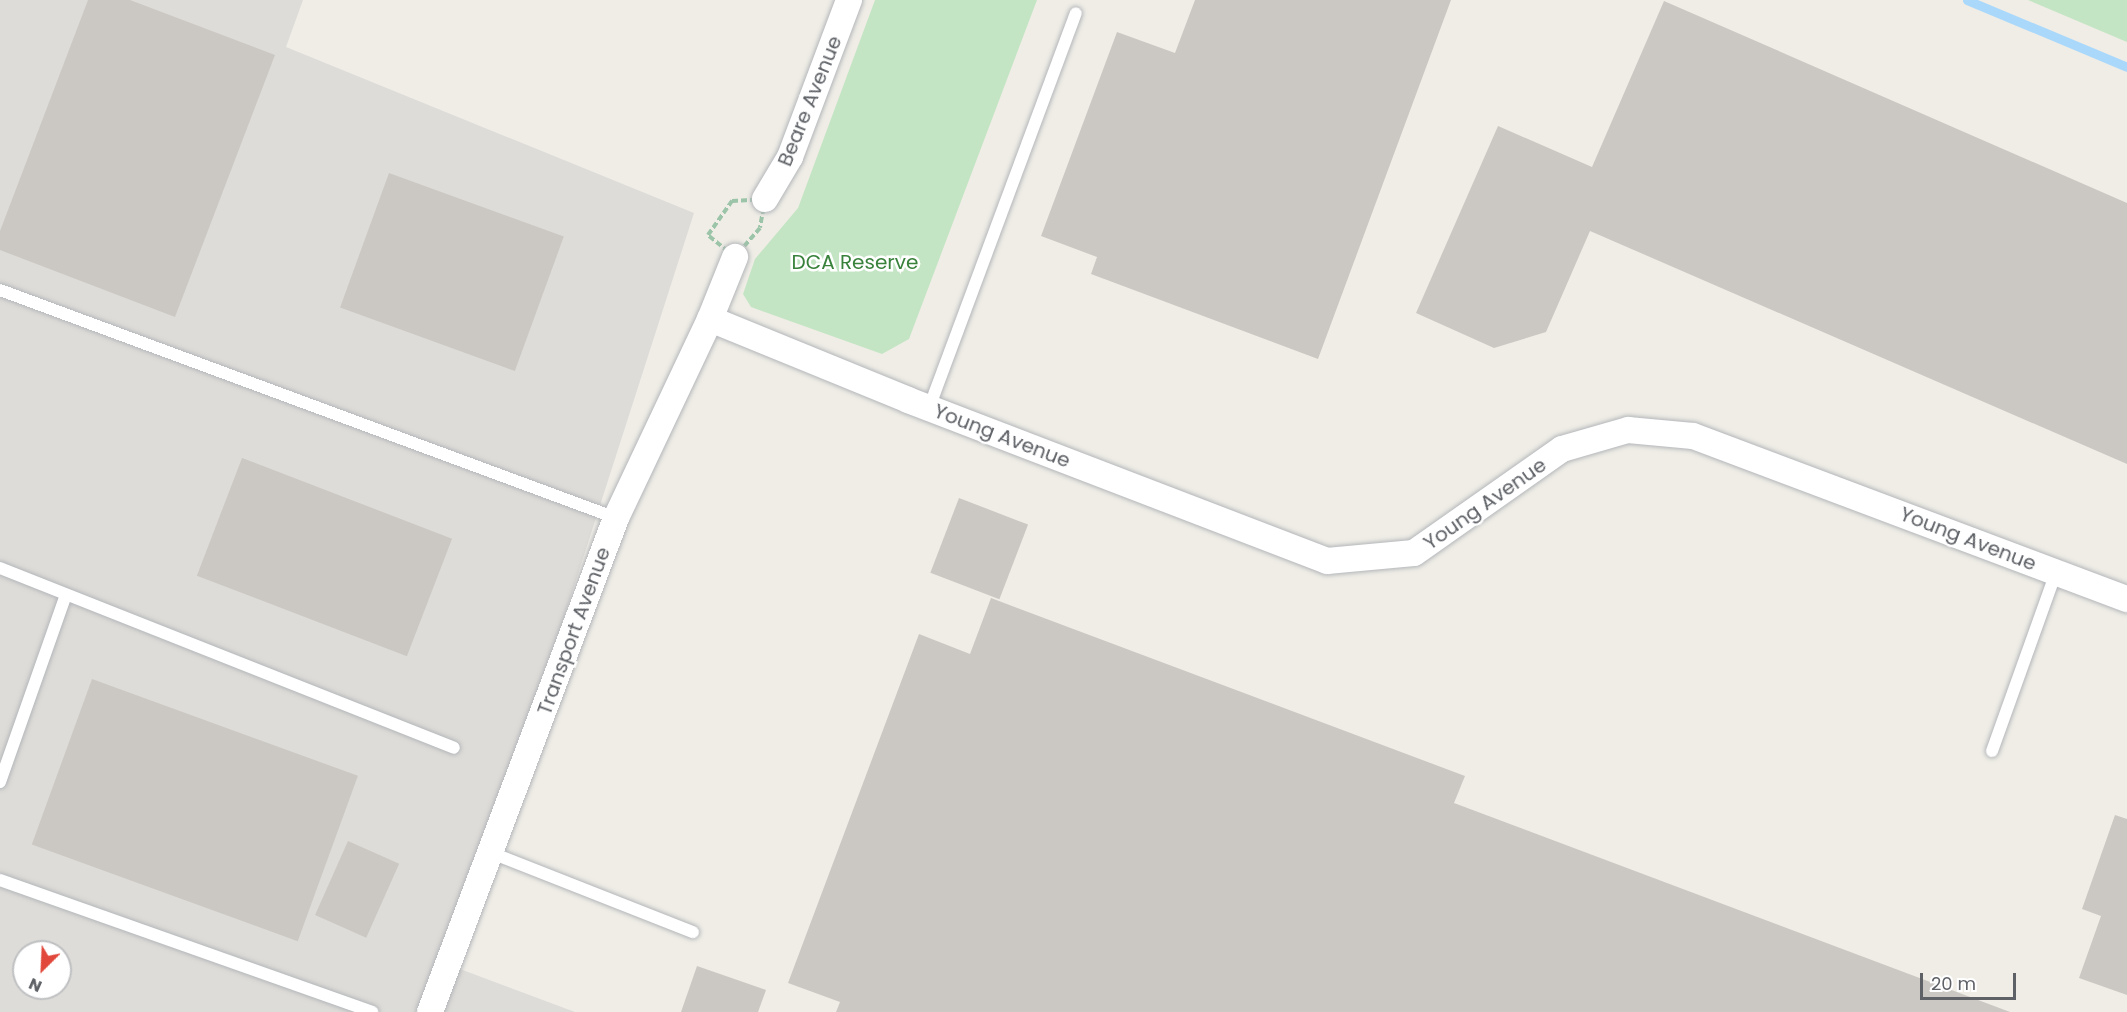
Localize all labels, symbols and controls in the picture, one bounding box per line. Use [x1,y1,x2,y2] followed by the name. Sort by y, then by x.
[773,32,847,170] street label: Beare Avenue
[792,250,918,274] park label: DCA Reserve
[930,399,1074,473] street label: Young Avenue
[1419,453,1551,555] street label: Young Avenue
[1896,502,2040,576] street label: Young Avenue
[533,544,615,718] street label: Transport Avenue
[12,940,72,1000] north arrow
[1923,961,2019,999] scale bar
[1931,971,1976,996] text: 20 m
[25,972,45,998] text: N

